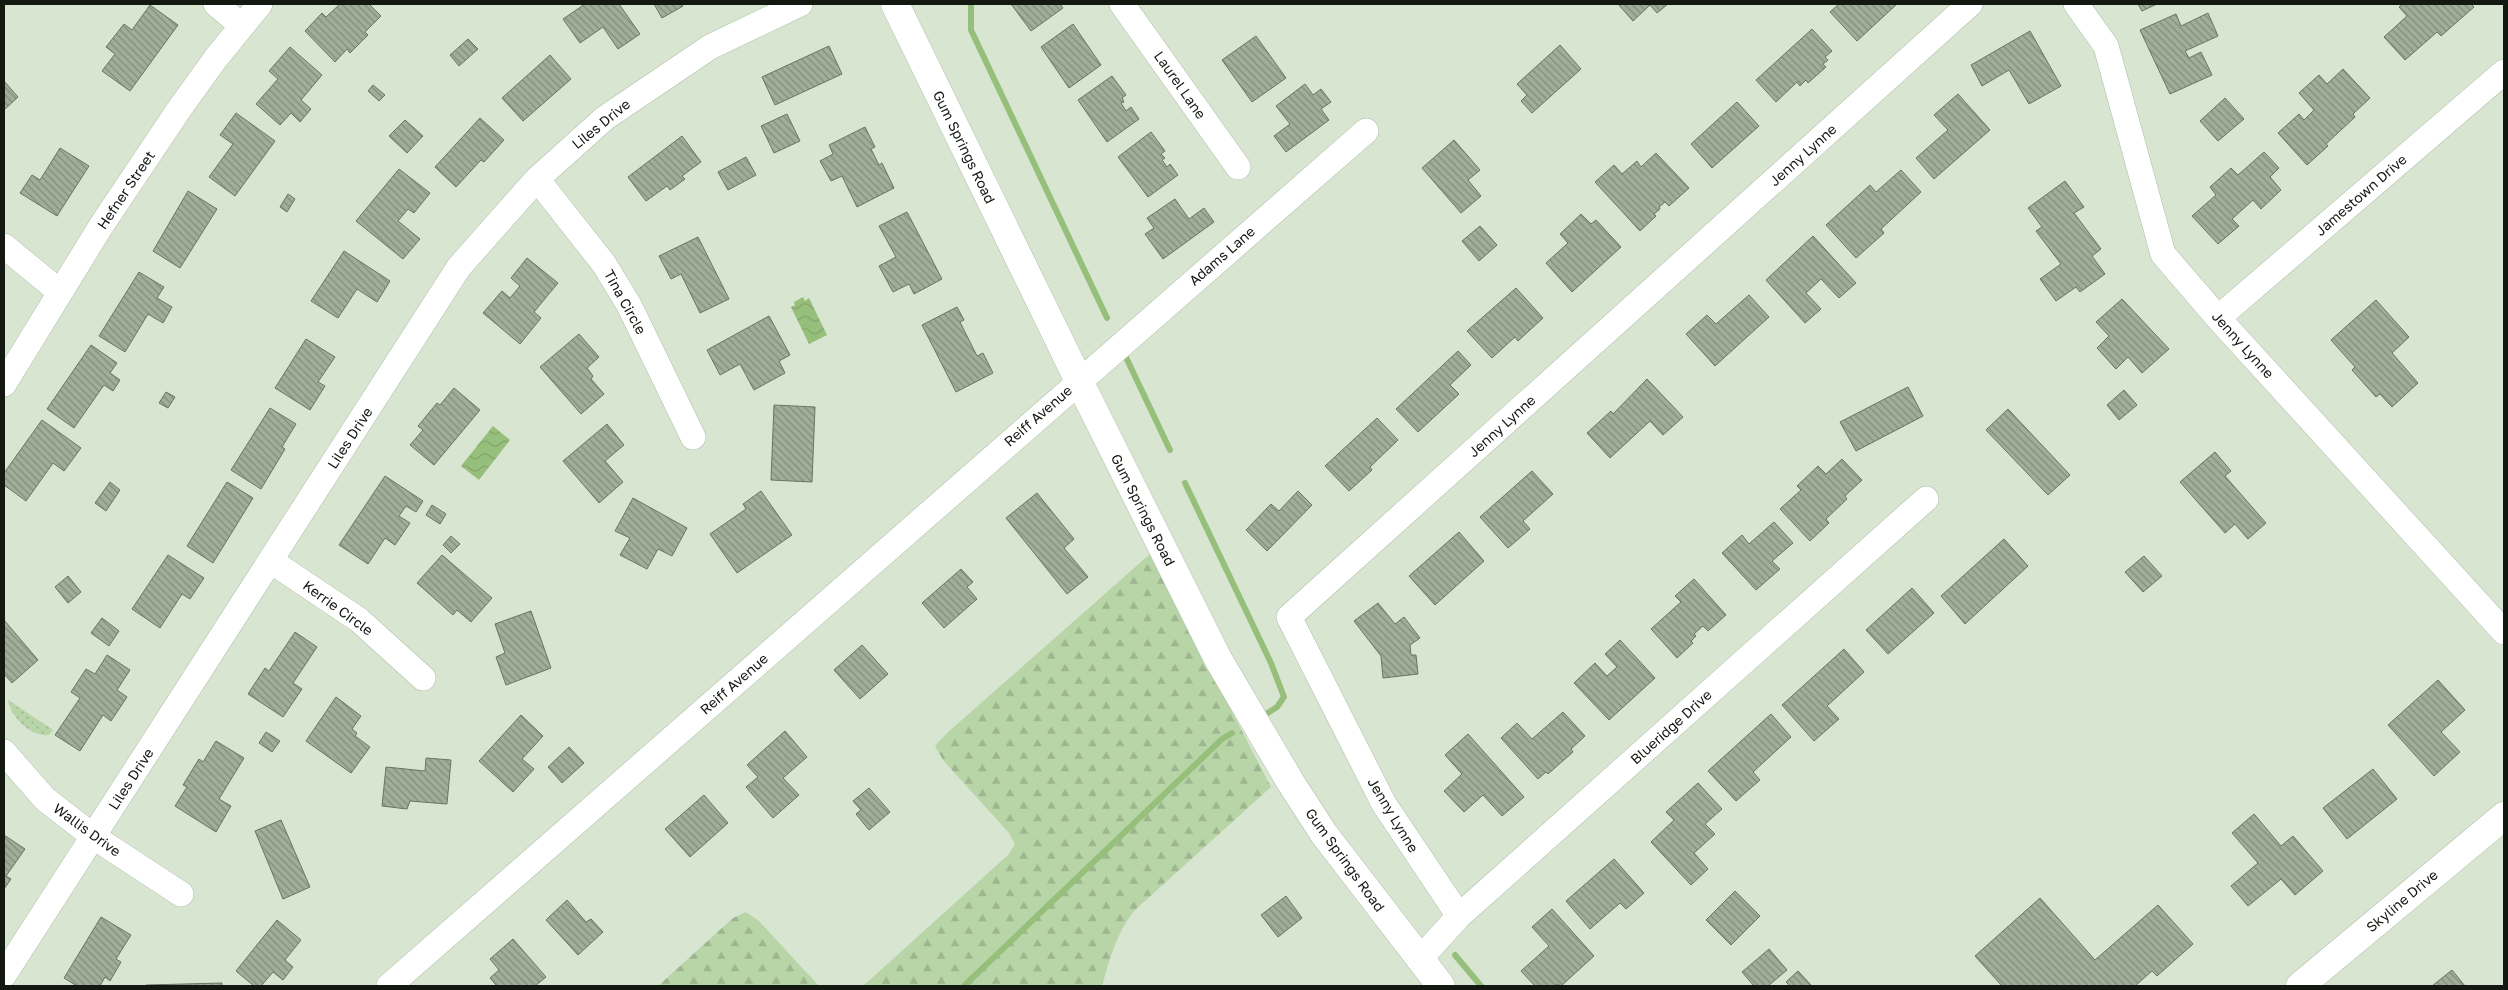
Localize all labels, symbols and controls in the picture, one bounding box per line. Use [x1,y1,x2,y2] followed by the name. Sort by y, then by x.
[1151,48,1210,122] street label: Laurel Lane
[930,88,999,206] street label: Gum Springs Road
[568,95,633,152] street label: Liles Drive
[1766,120,1840,189] street label: Jenny Lynne
[93,147,158,232] street label: Hefner Street
[2311,150,2410,239] street label: Jamestown Drive
[1185,222,1258,289] street label: Adams Lane
[601,267,650,337] street label: Tina Circle
[2209,308,2278,382] street label: Jenny Lynne
[1000,381,1075,450] street label: Reiff Avenue
[1465,391,1539,460] street label: Jenny Lynne
[323,404,376,472] street label: Liles Drive
[1108,451,1179,569] street label: Gum Springs Road
[300,576,377,639] street label: Kerrie Circle
[696,649,771,718] street label: Reiff Avenue
[1627,686,1715,767] street label: Blueridge Drive
[104,745,157,813] street label: Liles Drive
[1364,774,1422,855] street label: Jenny Lynne
[50,799,124,860] street label: Wallis Drive
[1302,805,1389,915] street label: Gum Springs Road
[2363,866,2441,935] street label: Skyline Drive

